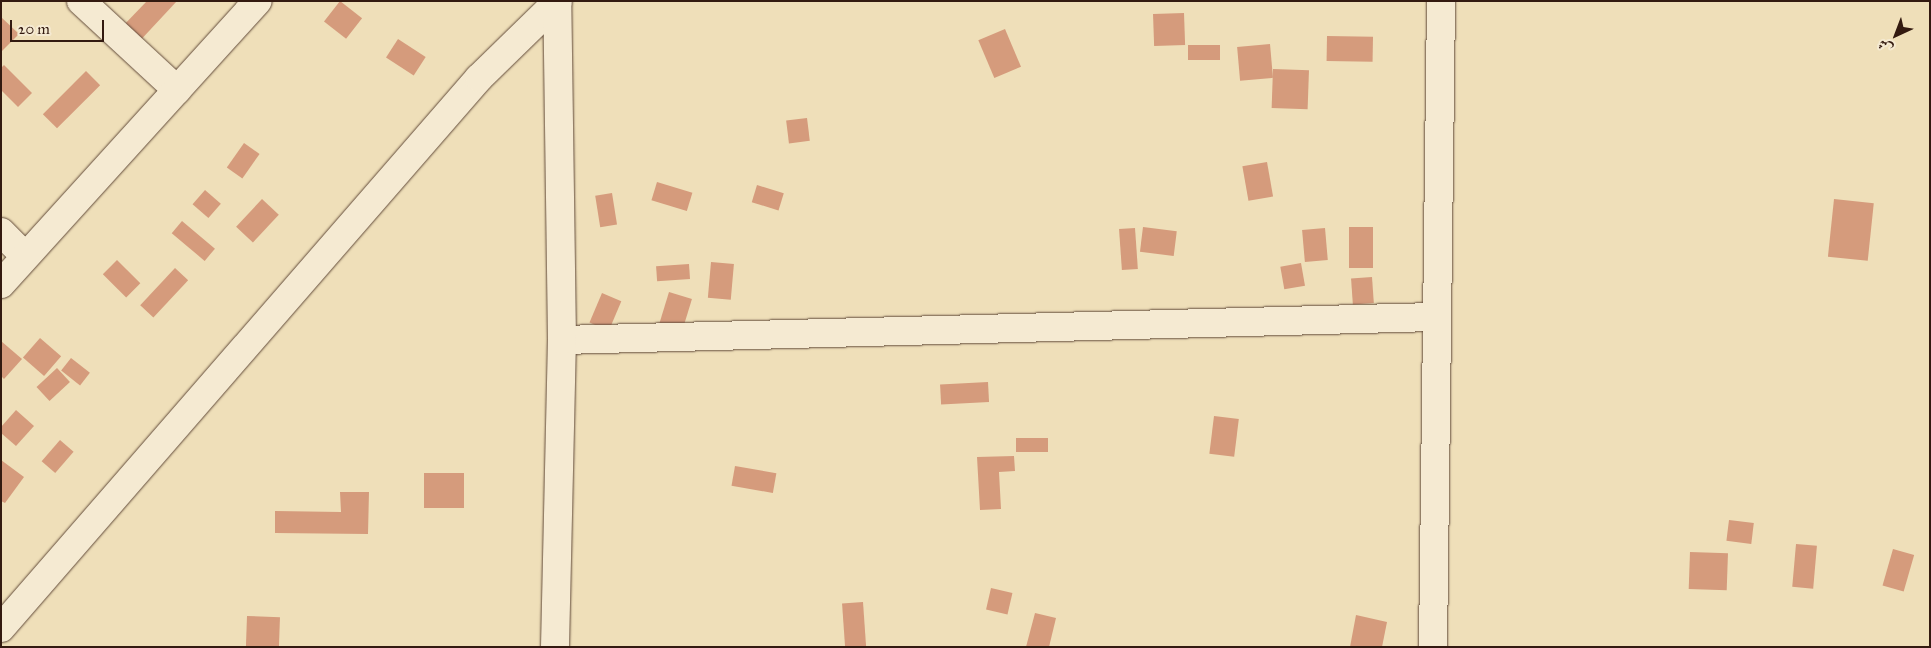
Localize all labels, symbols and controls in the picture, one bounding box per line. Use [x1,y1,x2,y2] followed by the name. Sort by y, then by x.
[12,10,106,42] scale bar
[1871,10,1921,60] north arrow
[18,20,50,38] text: 20 m
[1875,35,1896,57] text: ش

